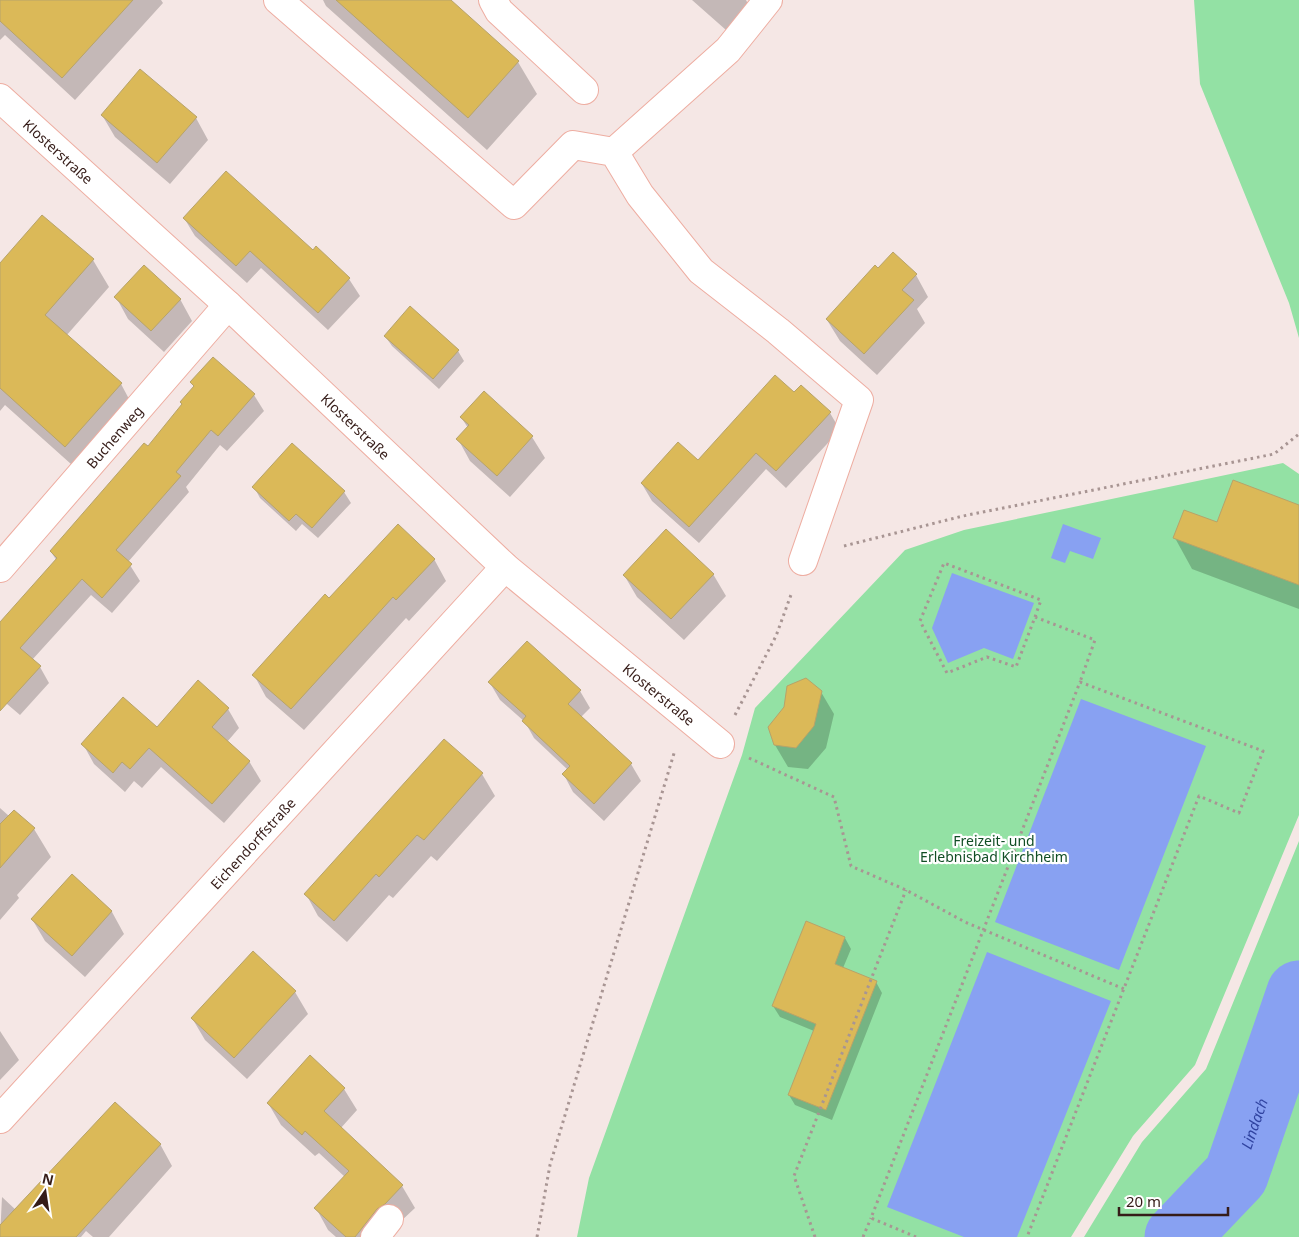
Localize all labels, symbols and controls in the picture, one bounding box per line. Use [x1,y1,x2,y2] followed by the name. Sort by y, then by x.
[19,114,98,188] street label: Klosterstraße
[317,389,395,463] street label: Klosterstraße
[81,401,146,472] street label: Buchenweg
[619,659,699,729] street label: Klosterstraße
[206,793,299,893] street label: Eichendorffstraße
[920,831,1068,866] park label: Freizeit- und Erlebnisbad Kirchheim
[1236,1096,1272,1152] water label: Lindach
[20,1167,70,1217] north arrow
[40,1168,56,1189] text: N
[1119,1184,1228,1216] scale bar
[1126,1191,1161,1211] text: 20 m

